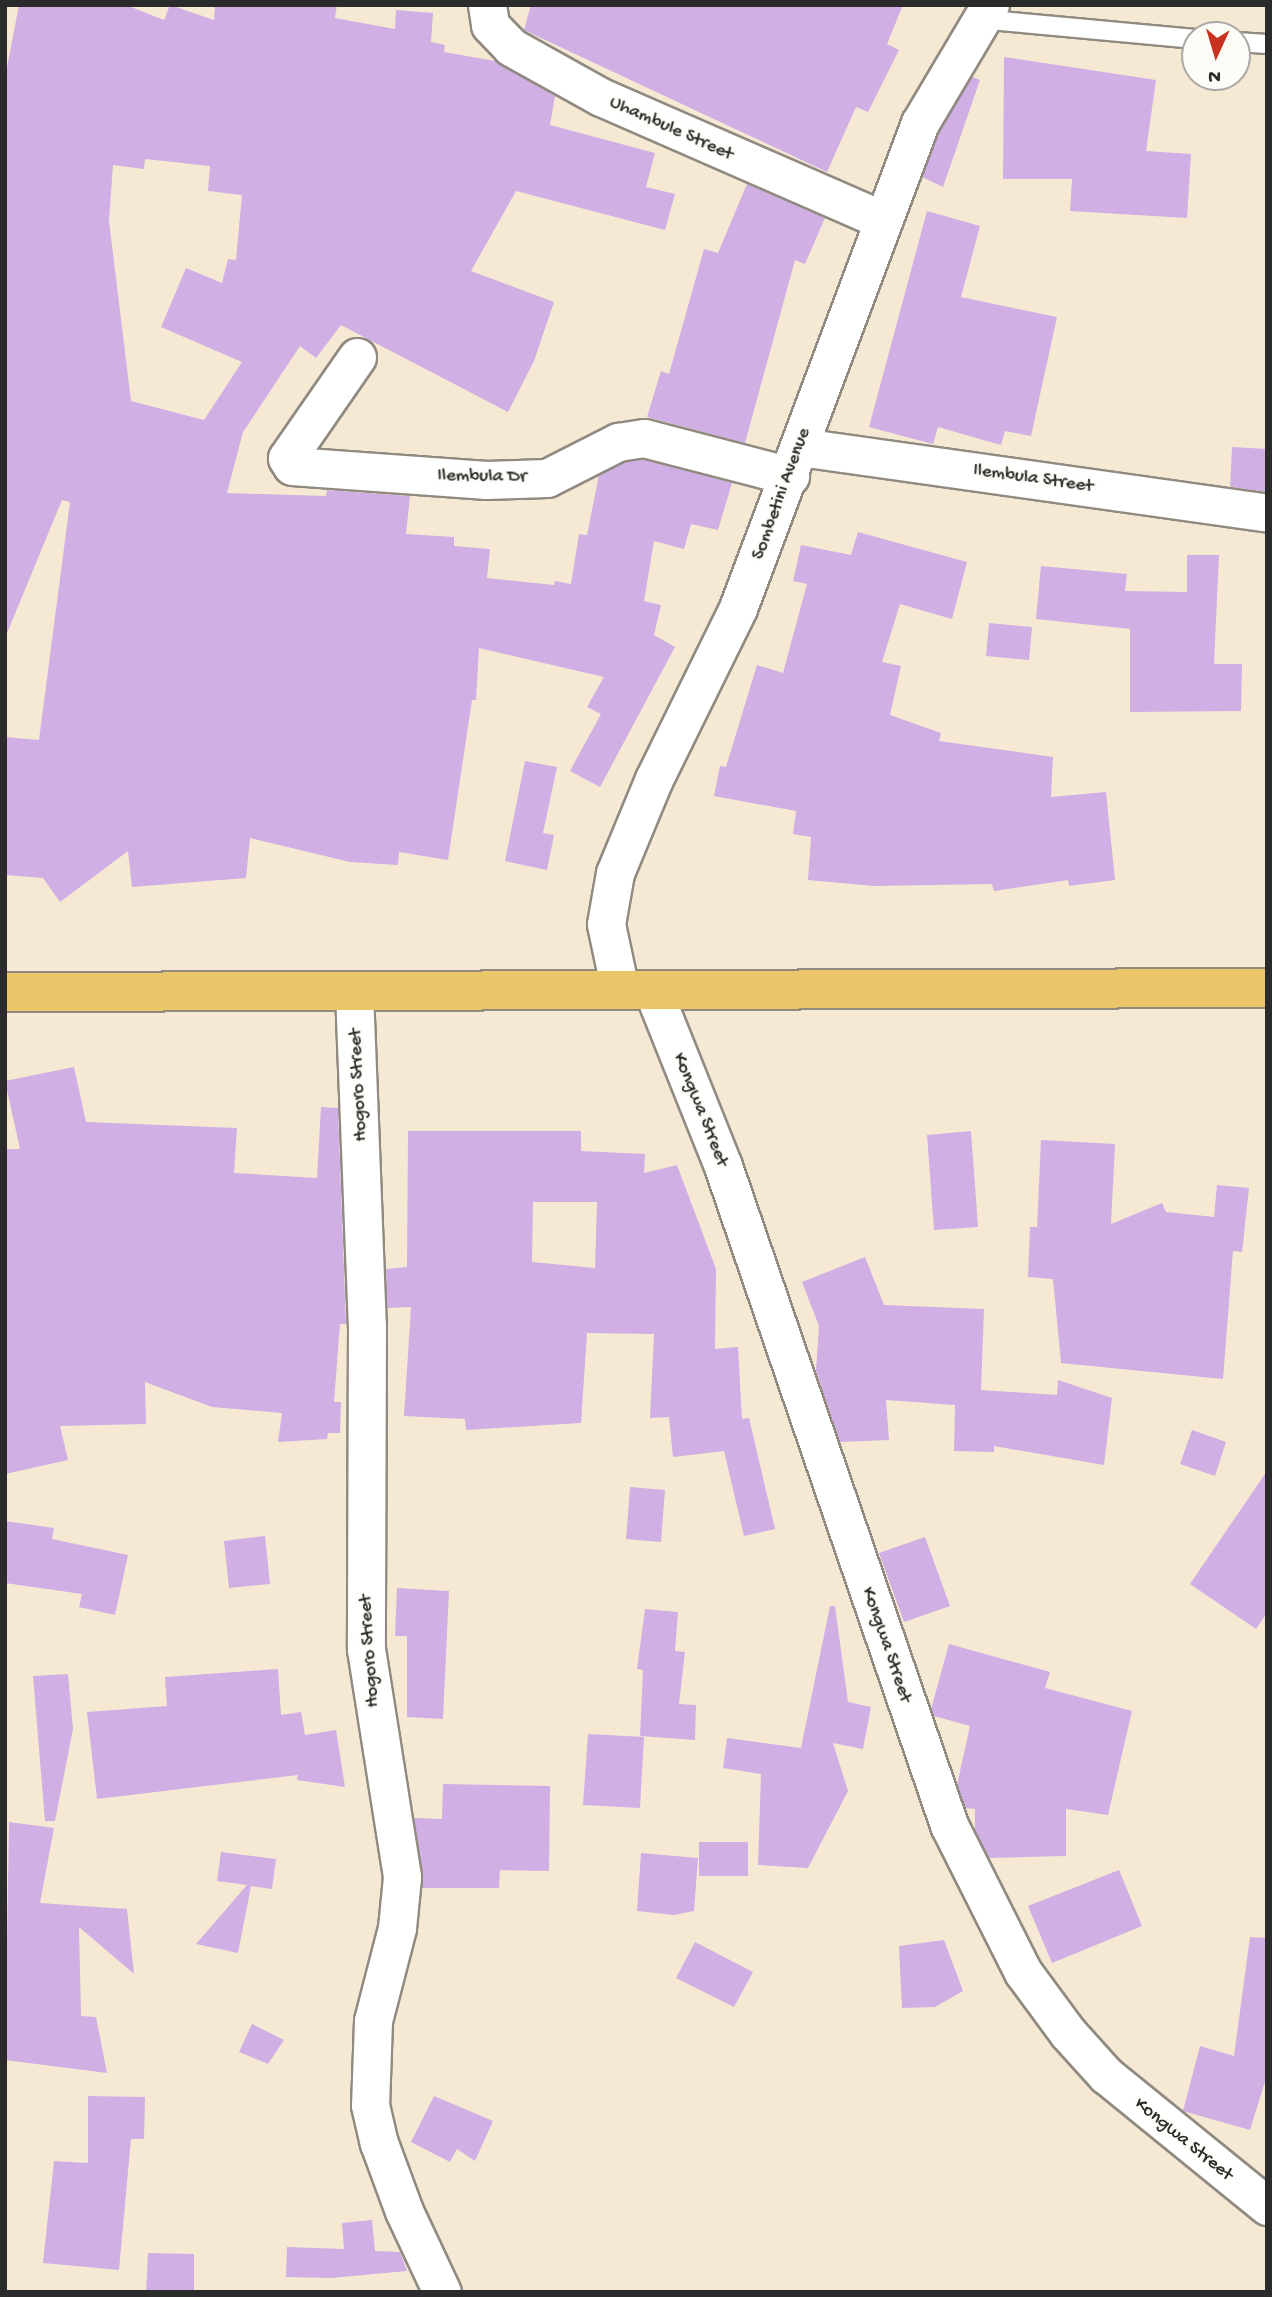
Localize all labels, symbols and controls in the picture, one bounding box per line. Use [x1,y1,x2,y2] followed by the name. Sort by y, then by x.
[1181,21,1251,91] north arrow
[1208,64,1222,87] text: N
[605,91,737,167] street label: Uhambule Street
[748,425,816,563] street label: Sombetini Avenue
[972,459,1094,499] street label: Ilembula Street
[437,465,527,489] street label: Ilembula Dr
[345,1028,373,1142] street label: Hogoro Street
[667,1050,733,1170] street label: Kongwa Street
[856,1584,916,1706] street label: Kongwa Street
[355,1594,385,1708] street label: Hogoro Street
[1129,2093,1237,2187] street label: Kongwa Street

